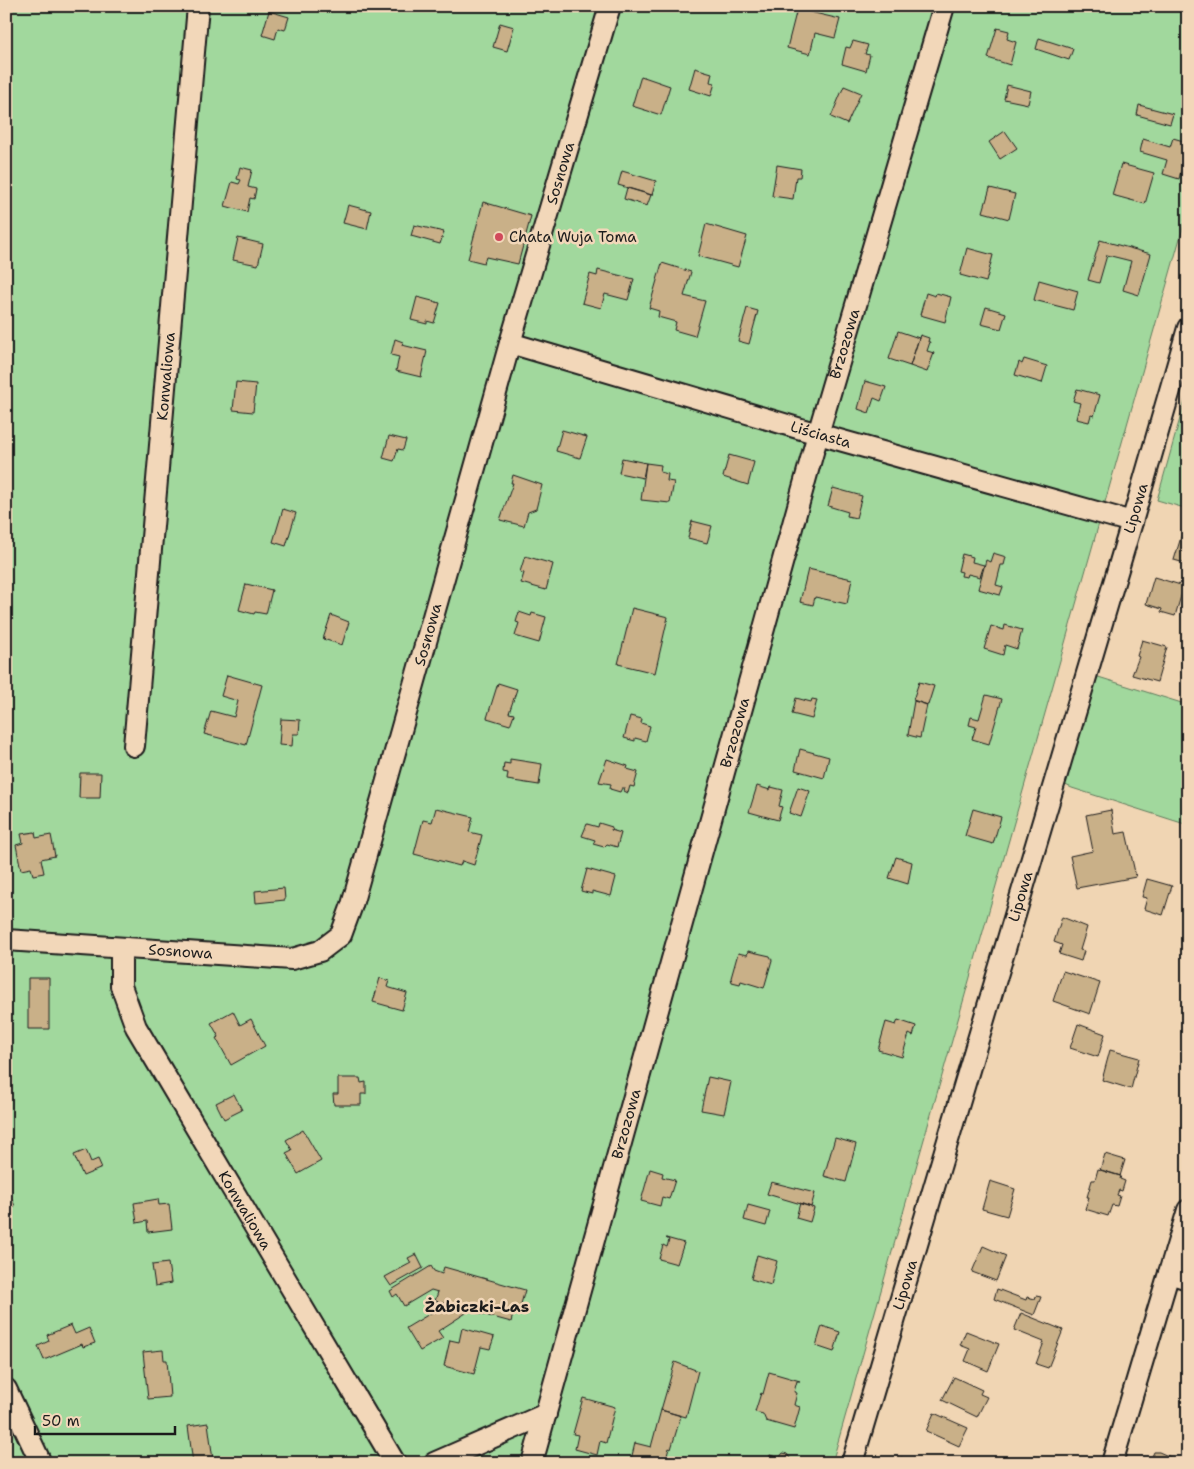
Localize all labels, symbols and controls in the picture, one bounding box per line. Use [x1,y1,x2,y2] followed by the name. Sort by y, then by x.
[542,139,579,207] street label: Sosnowa
[509,227,637,247] place label: Chata Wuja Toma
[493,231,505,243] marker: Chata Wuja Toma
[825,306,865,381] street label: Brzozowa
[152,331,180,421] street label: Konwaliowa
[788,416,854,453] street label: Liściasta
[1119,480,1153,536] street label: Lipowa
[410,600,447,668] street label: Sosnowa
[716,695,754,770] street label: Brzozowa
[1004,868,1038,924] street label: Lipowa
[148,939,214,964] street label: Sosnowa
[607,1086,646,1161] street label: Brzozowa
[214,1167,277,1254] street label: Konwaliowa
[888,1257,922,1312] street label: Lipowa
[425,1296,529,1317] district label: Żabiczki-Las
[35,1404,175,1436] scale bar
[42,1411,80,1431] text: 50 m

